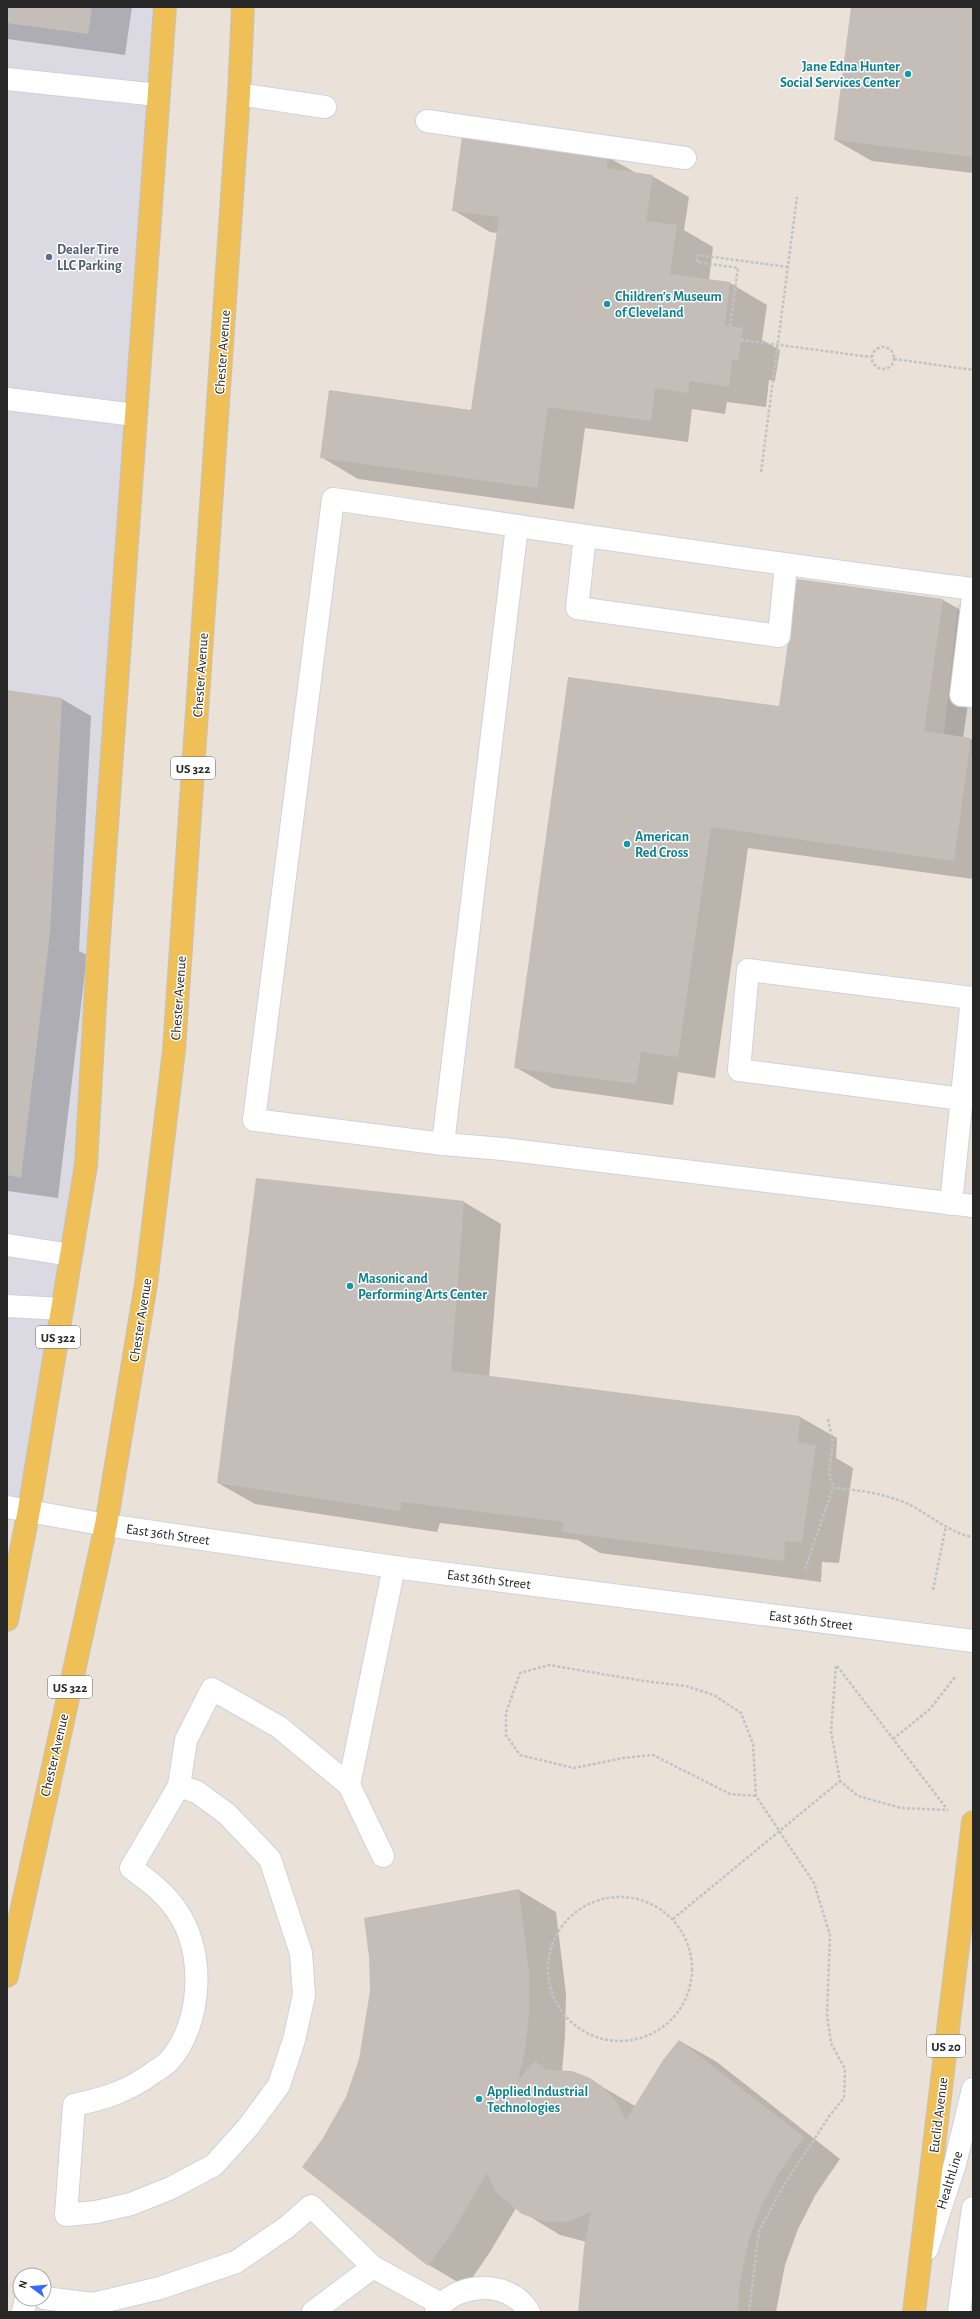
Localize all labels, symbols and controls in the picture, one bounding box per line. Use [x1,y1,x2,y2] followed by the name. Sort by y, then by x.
[780,60,900,90] place label: Jane Edna Hunter Social Services Center
[903,69,913,79] marker: Jane Edna Hunter Social Services Center
[57,243,123,273] place label: Dealer Tire LLC Parking
[44,252,54,262] marker: Dealer Tire LLC Parking
[615,290,722,320] place label: Children’s Museum of Cleveland
[602,299,612,309] marker: Children’s Museum of Cleveland
[213,309,233,395] street label: Chester Avenue
[191,632,211,718] street label: Chester Avenue
[171,757,215,779] road number: US 322
[635,830,689,860] place label: American Red Cross
[622,839,632,849] marker: American Red Cross
[169,955,189,1041] street label: Chester Avenue
[358,1272,487,1302] place label: Masonic and Performing Arts Center
[127,1277,155,1363] street label: Chester Avenue
[345,1281,355,1291] marker: Masonic and Performing Arts Center
[36,1326,80,1348] road number: US 322
[125,1522,211,1548] street label: East 36th Street
[446,1568,532,1592] street label: East 36th Street
[768,1609,854,1633] street label: East 36th Street
[48,1676,92,1698] road number: US 322
[39,1712,71,1798] street label: Chester Avenue
[927,2035,965,2057] road number: US 20
[927,2076,951,2154] street label: Euclid Avenue
[487,2085,588,2115] place label: Applied Industrial Technologies
[474,2094,484,2104] marker: Applied Industrial Technologies
[934,2150,965,2211] street label: HealthLine
[12,2267,52,2307] north arrow
[17,2279,29,2290] text: N

